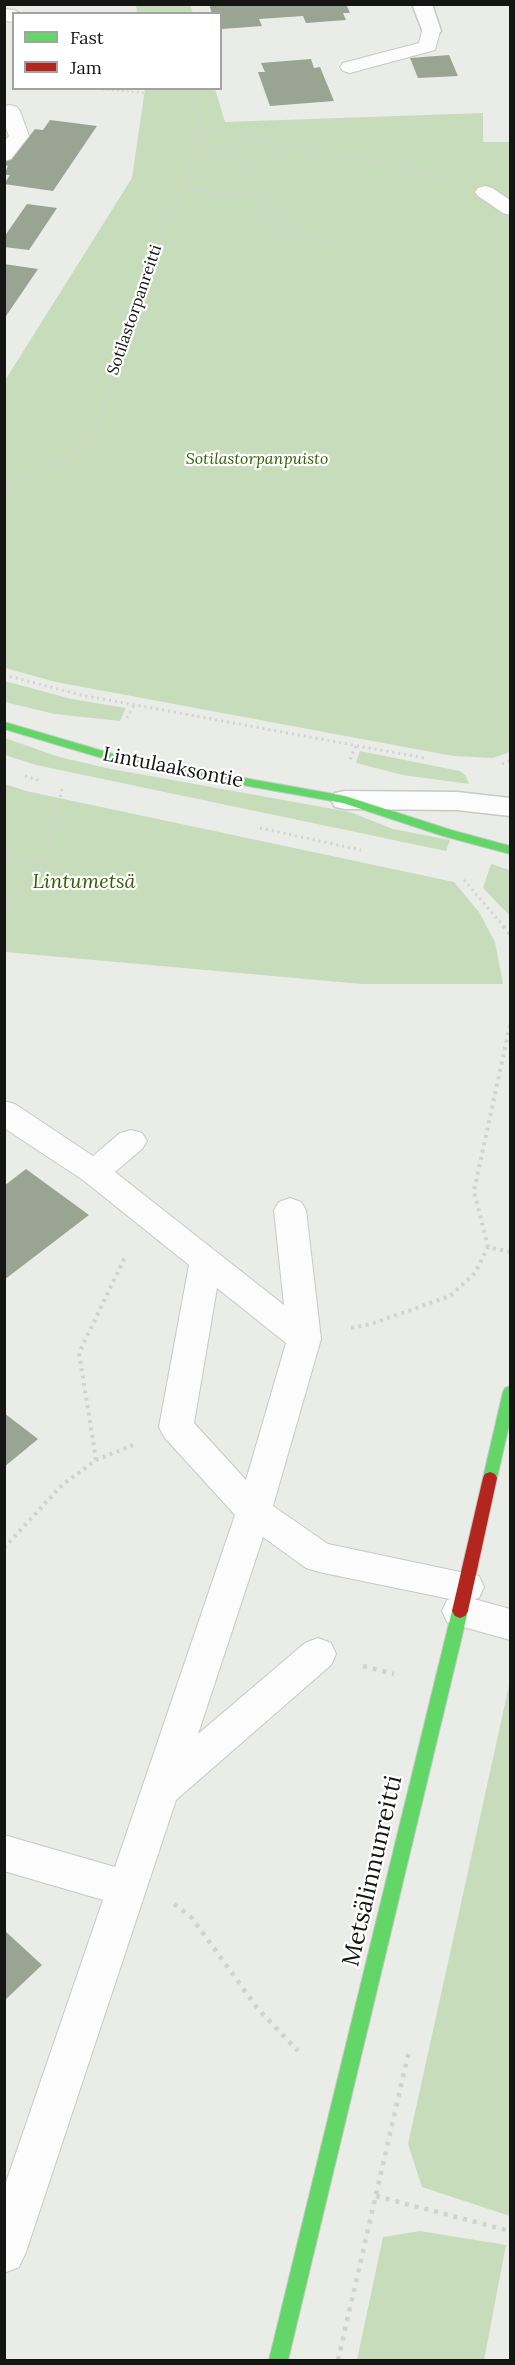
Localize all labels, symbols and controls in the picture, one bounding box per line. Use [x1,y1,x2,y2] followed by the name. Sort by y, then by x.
[12,12,222,90] legend
[70,26,104,49] text: Fast
[70,56,102,79] text: Jam
[104,242,166,378] street label: Sotilastorpanreitti
[186,449,328,469] park label: Sotilastorpanpuisto
[101,743,245,793] street label: Lintulaaksontie
[32,870,136,894] park label: Lintumetsä
[337,1773,409,1969] street label: Metsälinnunreitti

